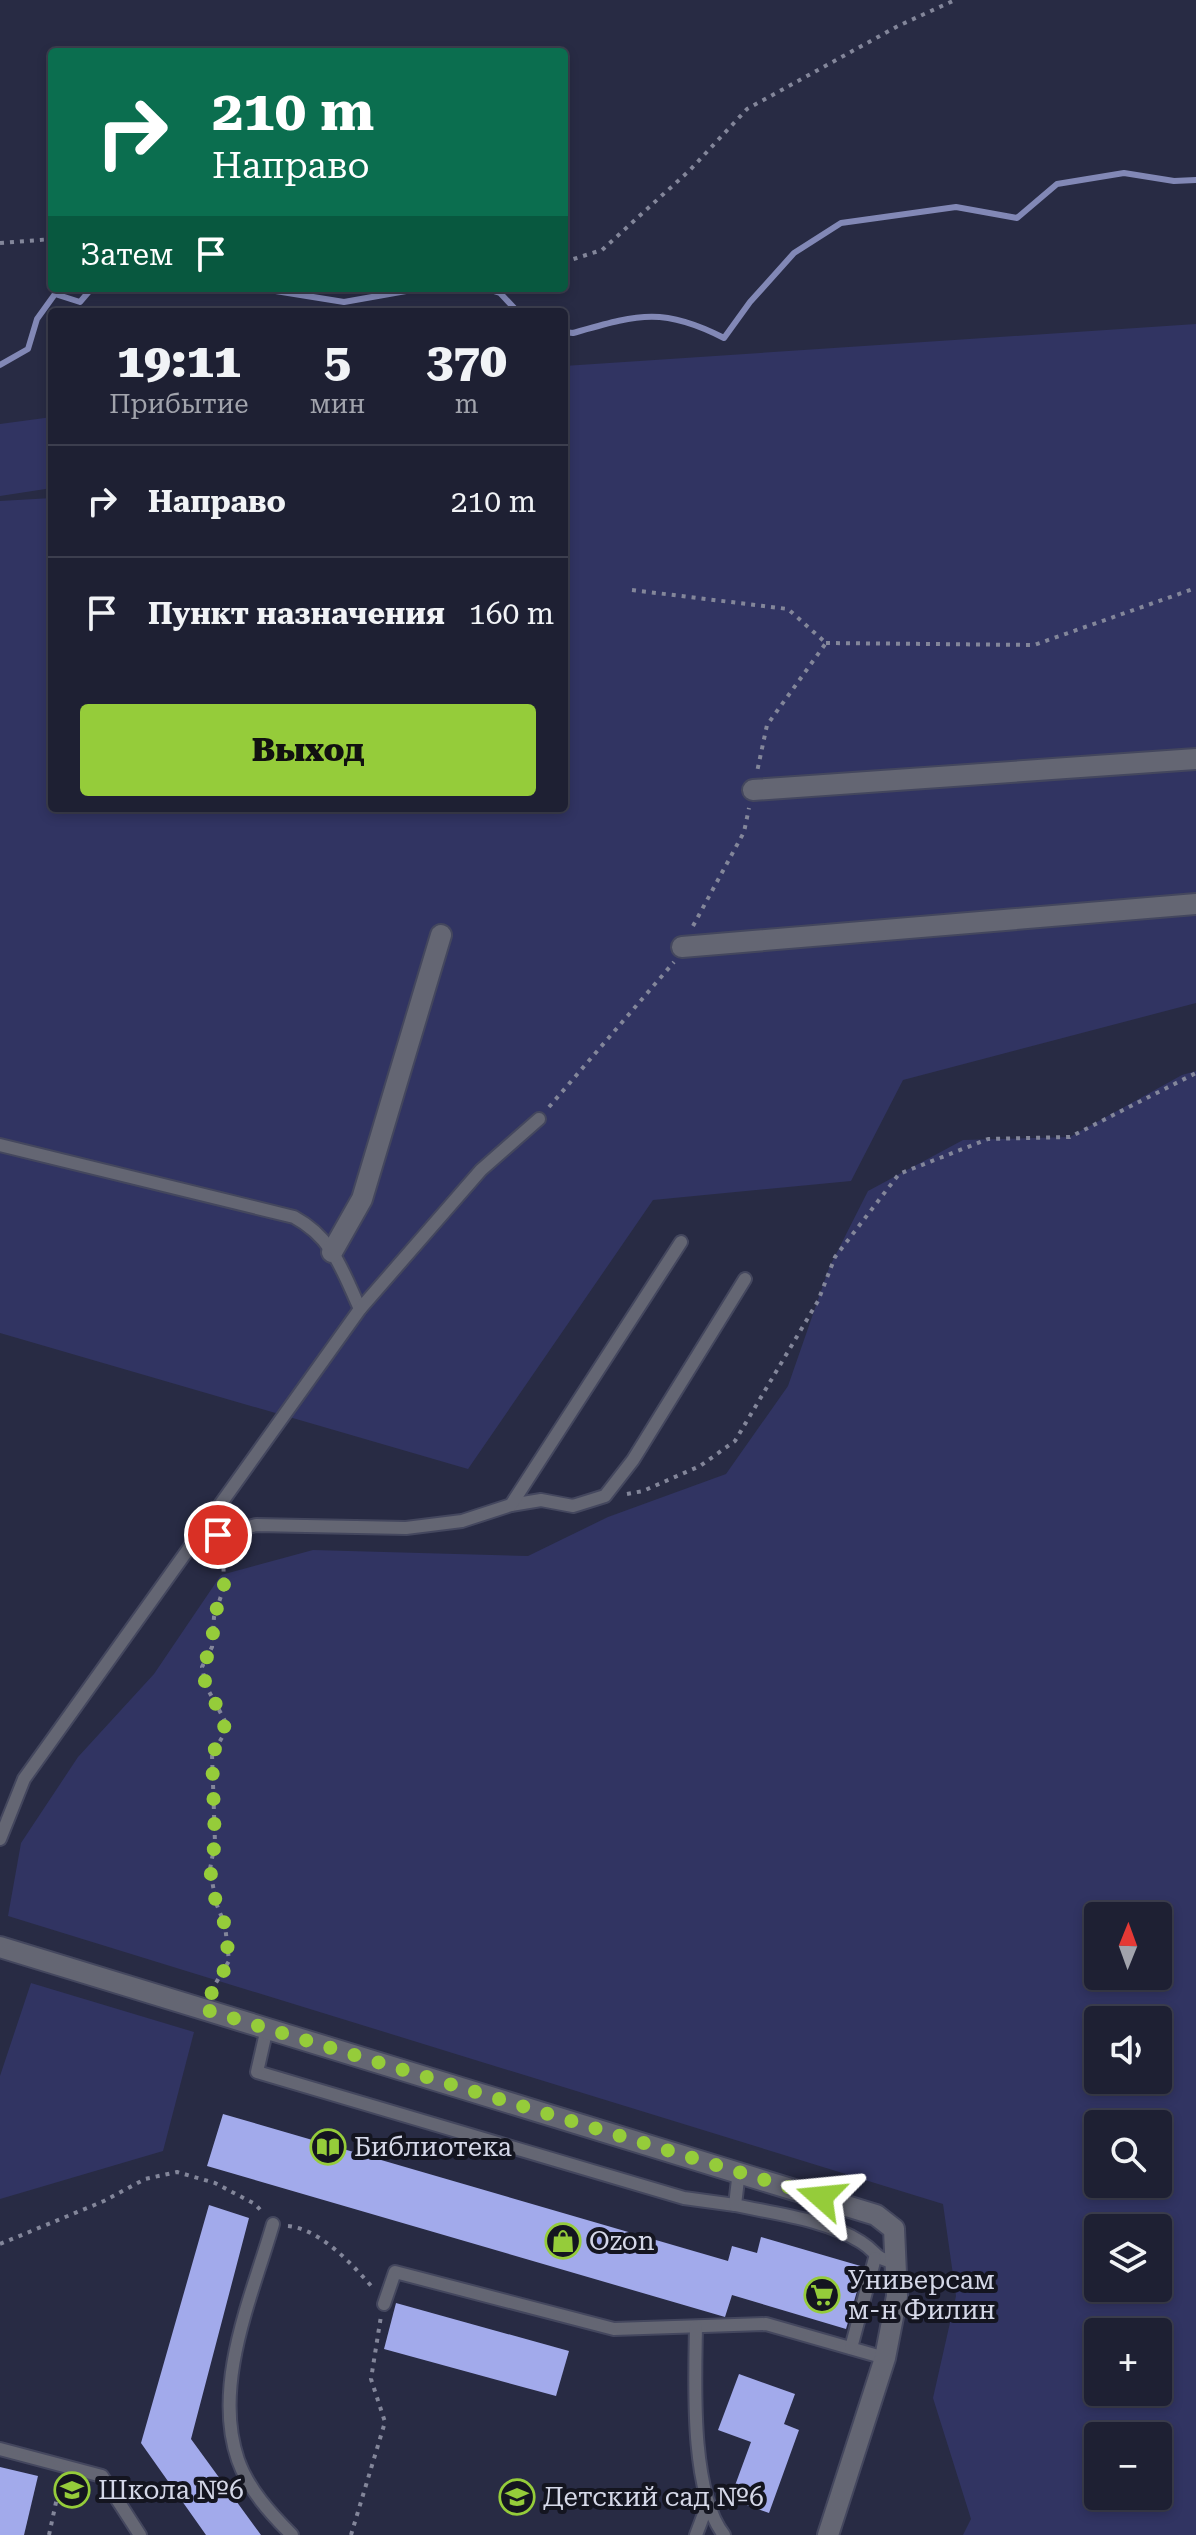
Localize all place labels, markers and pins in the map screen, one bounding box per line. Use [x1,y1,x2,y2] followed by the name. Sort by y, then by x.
[184,1501,252,1569] pin
[309,2128,347,2166] library icon: Библиотека
[354,2132,512,2162] place label: Библиотека
[544,2222,582,2260] shop icon: Ozon
[589,2226,655,2256] place label: Ozon
[848,2265,996,2325] place label: Универсам м-н Филин
[803,2276,841,2314] supermarket icon: Универсам м-н Филин
[53,2471,91,2509] school or university icon: Школа №6
[98,2475,244,2505] place label: Школа №6
[498,2478,536,2516] school or university icon: Детский сад №6
[543,2482,764,2512] place label: Детский сад №6

